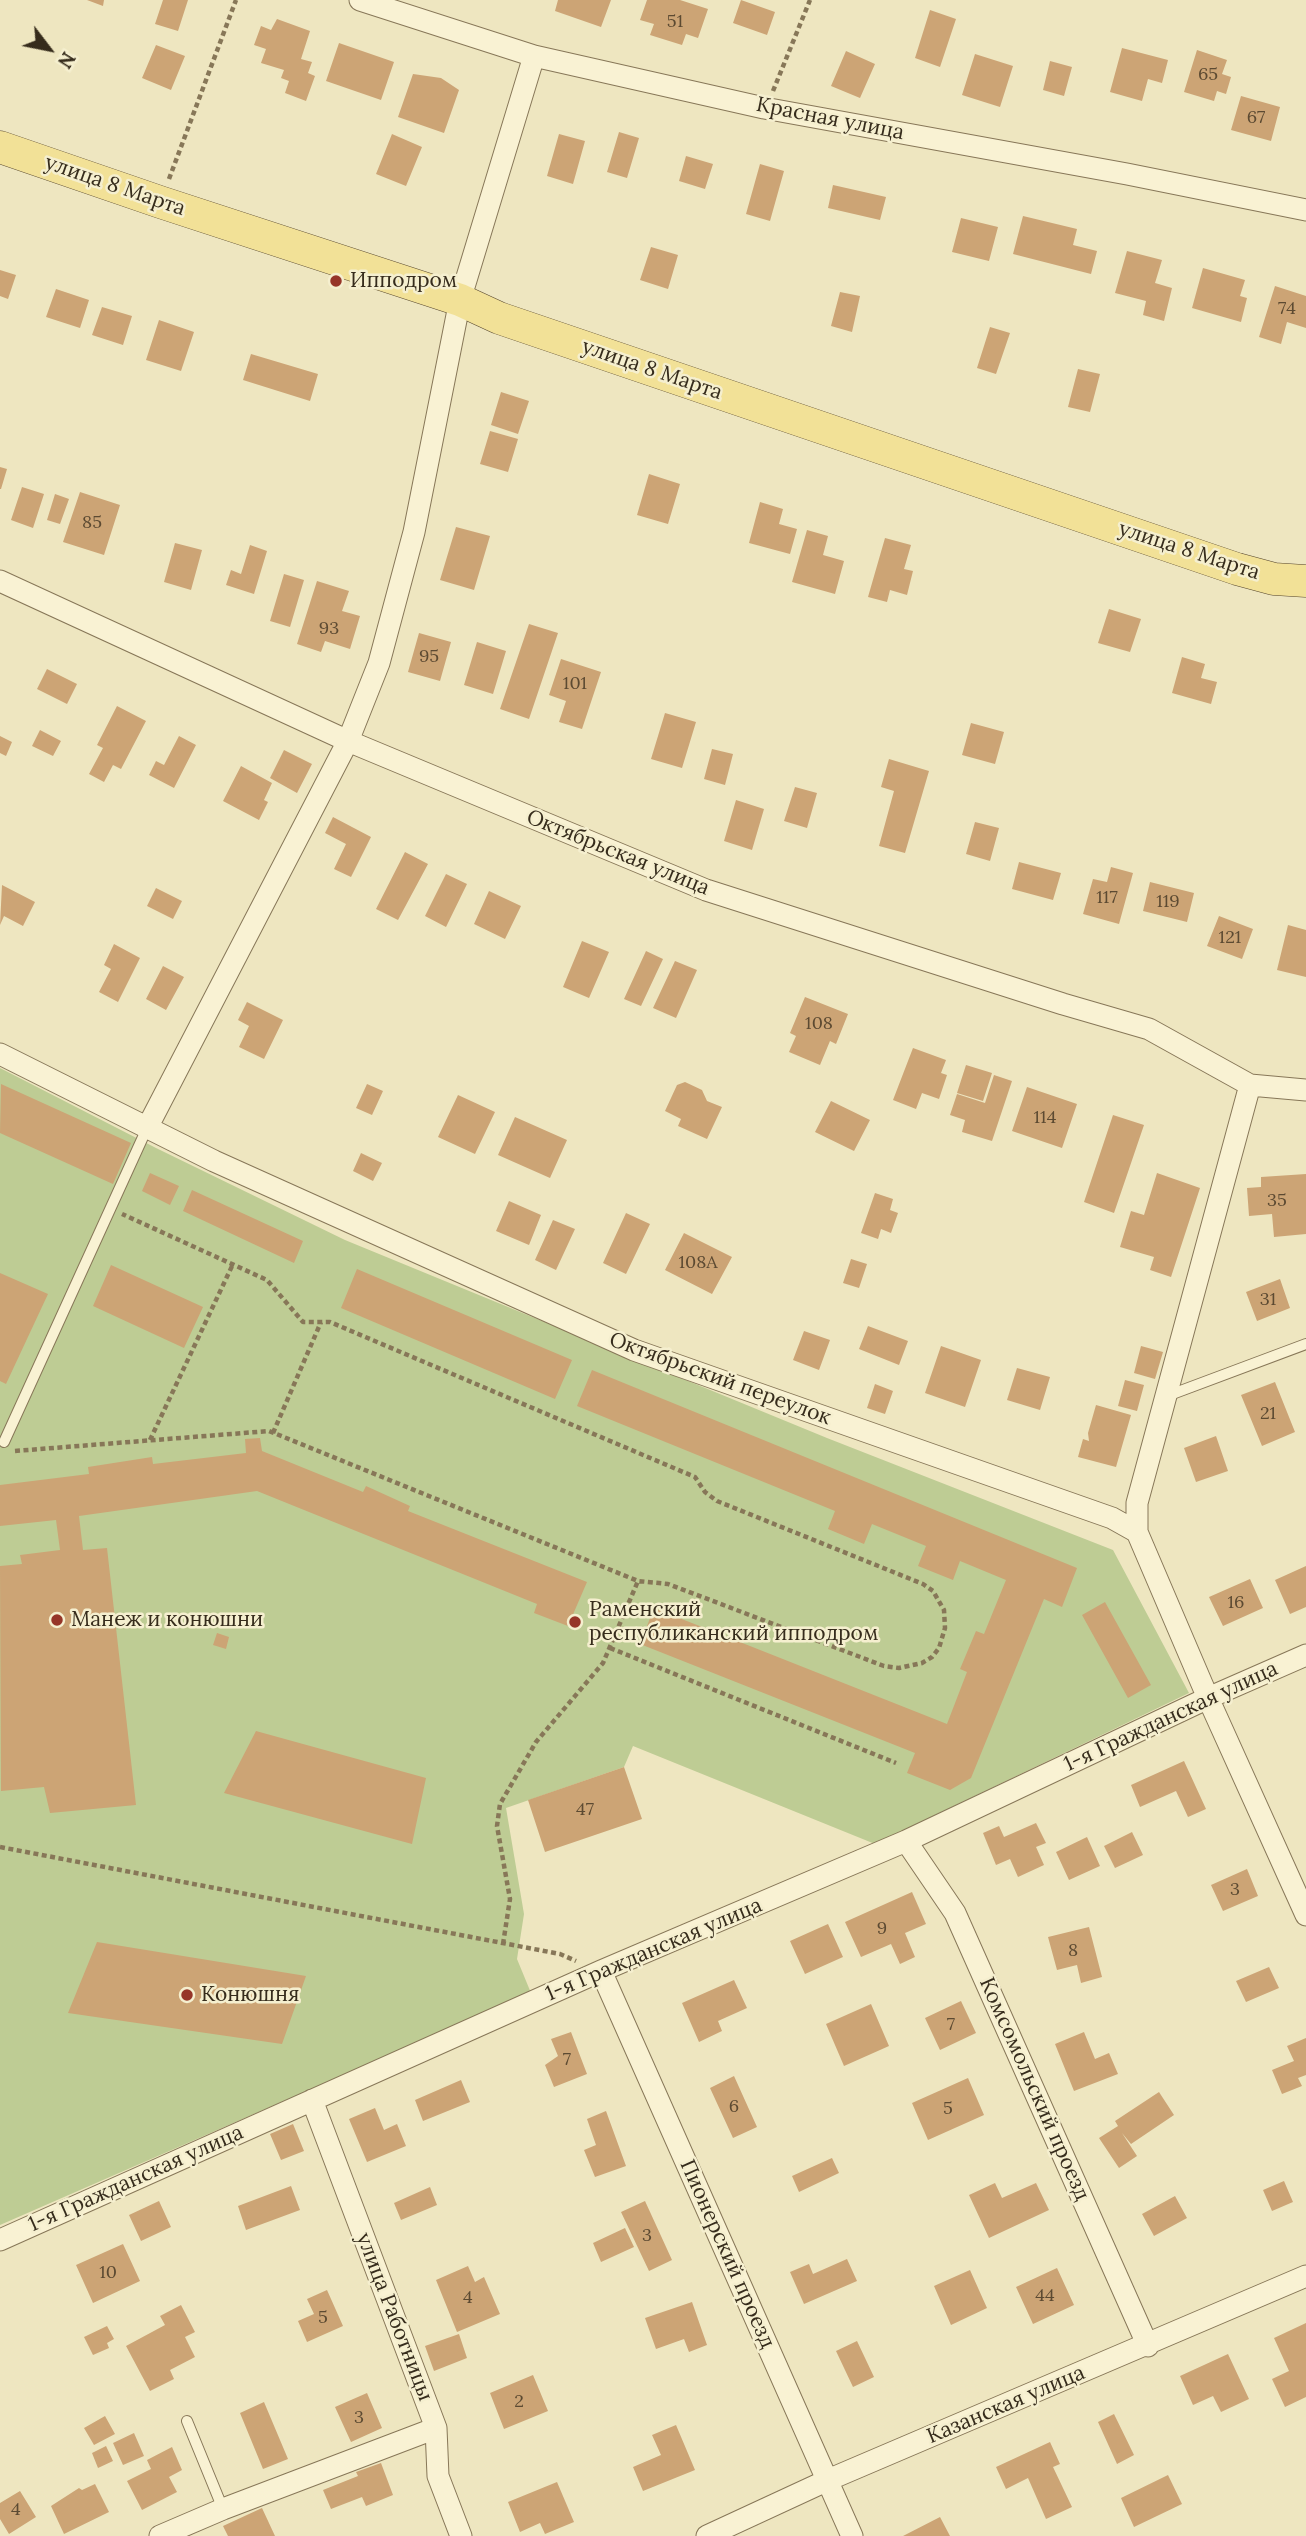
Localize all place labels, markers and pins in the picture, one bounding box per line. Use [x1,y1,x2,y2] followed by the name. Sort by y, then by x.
[350,268,457,294] place label: Ипподром
[328,273,344,289] marker: Ипподром
[589,1597,878,1647] place label: Раменский республиканский ипподром
[71,1607,263,1633] place label: Манеж и конюшни
[49,1612,65,1628] marker: Манеж и конюшни
[567,1614,583,1630] marker: Раменский республиканский ипподром
[201,1982,299,2008] place label: Конюшня
[179,1987,195,2003] marker: Конюшня

